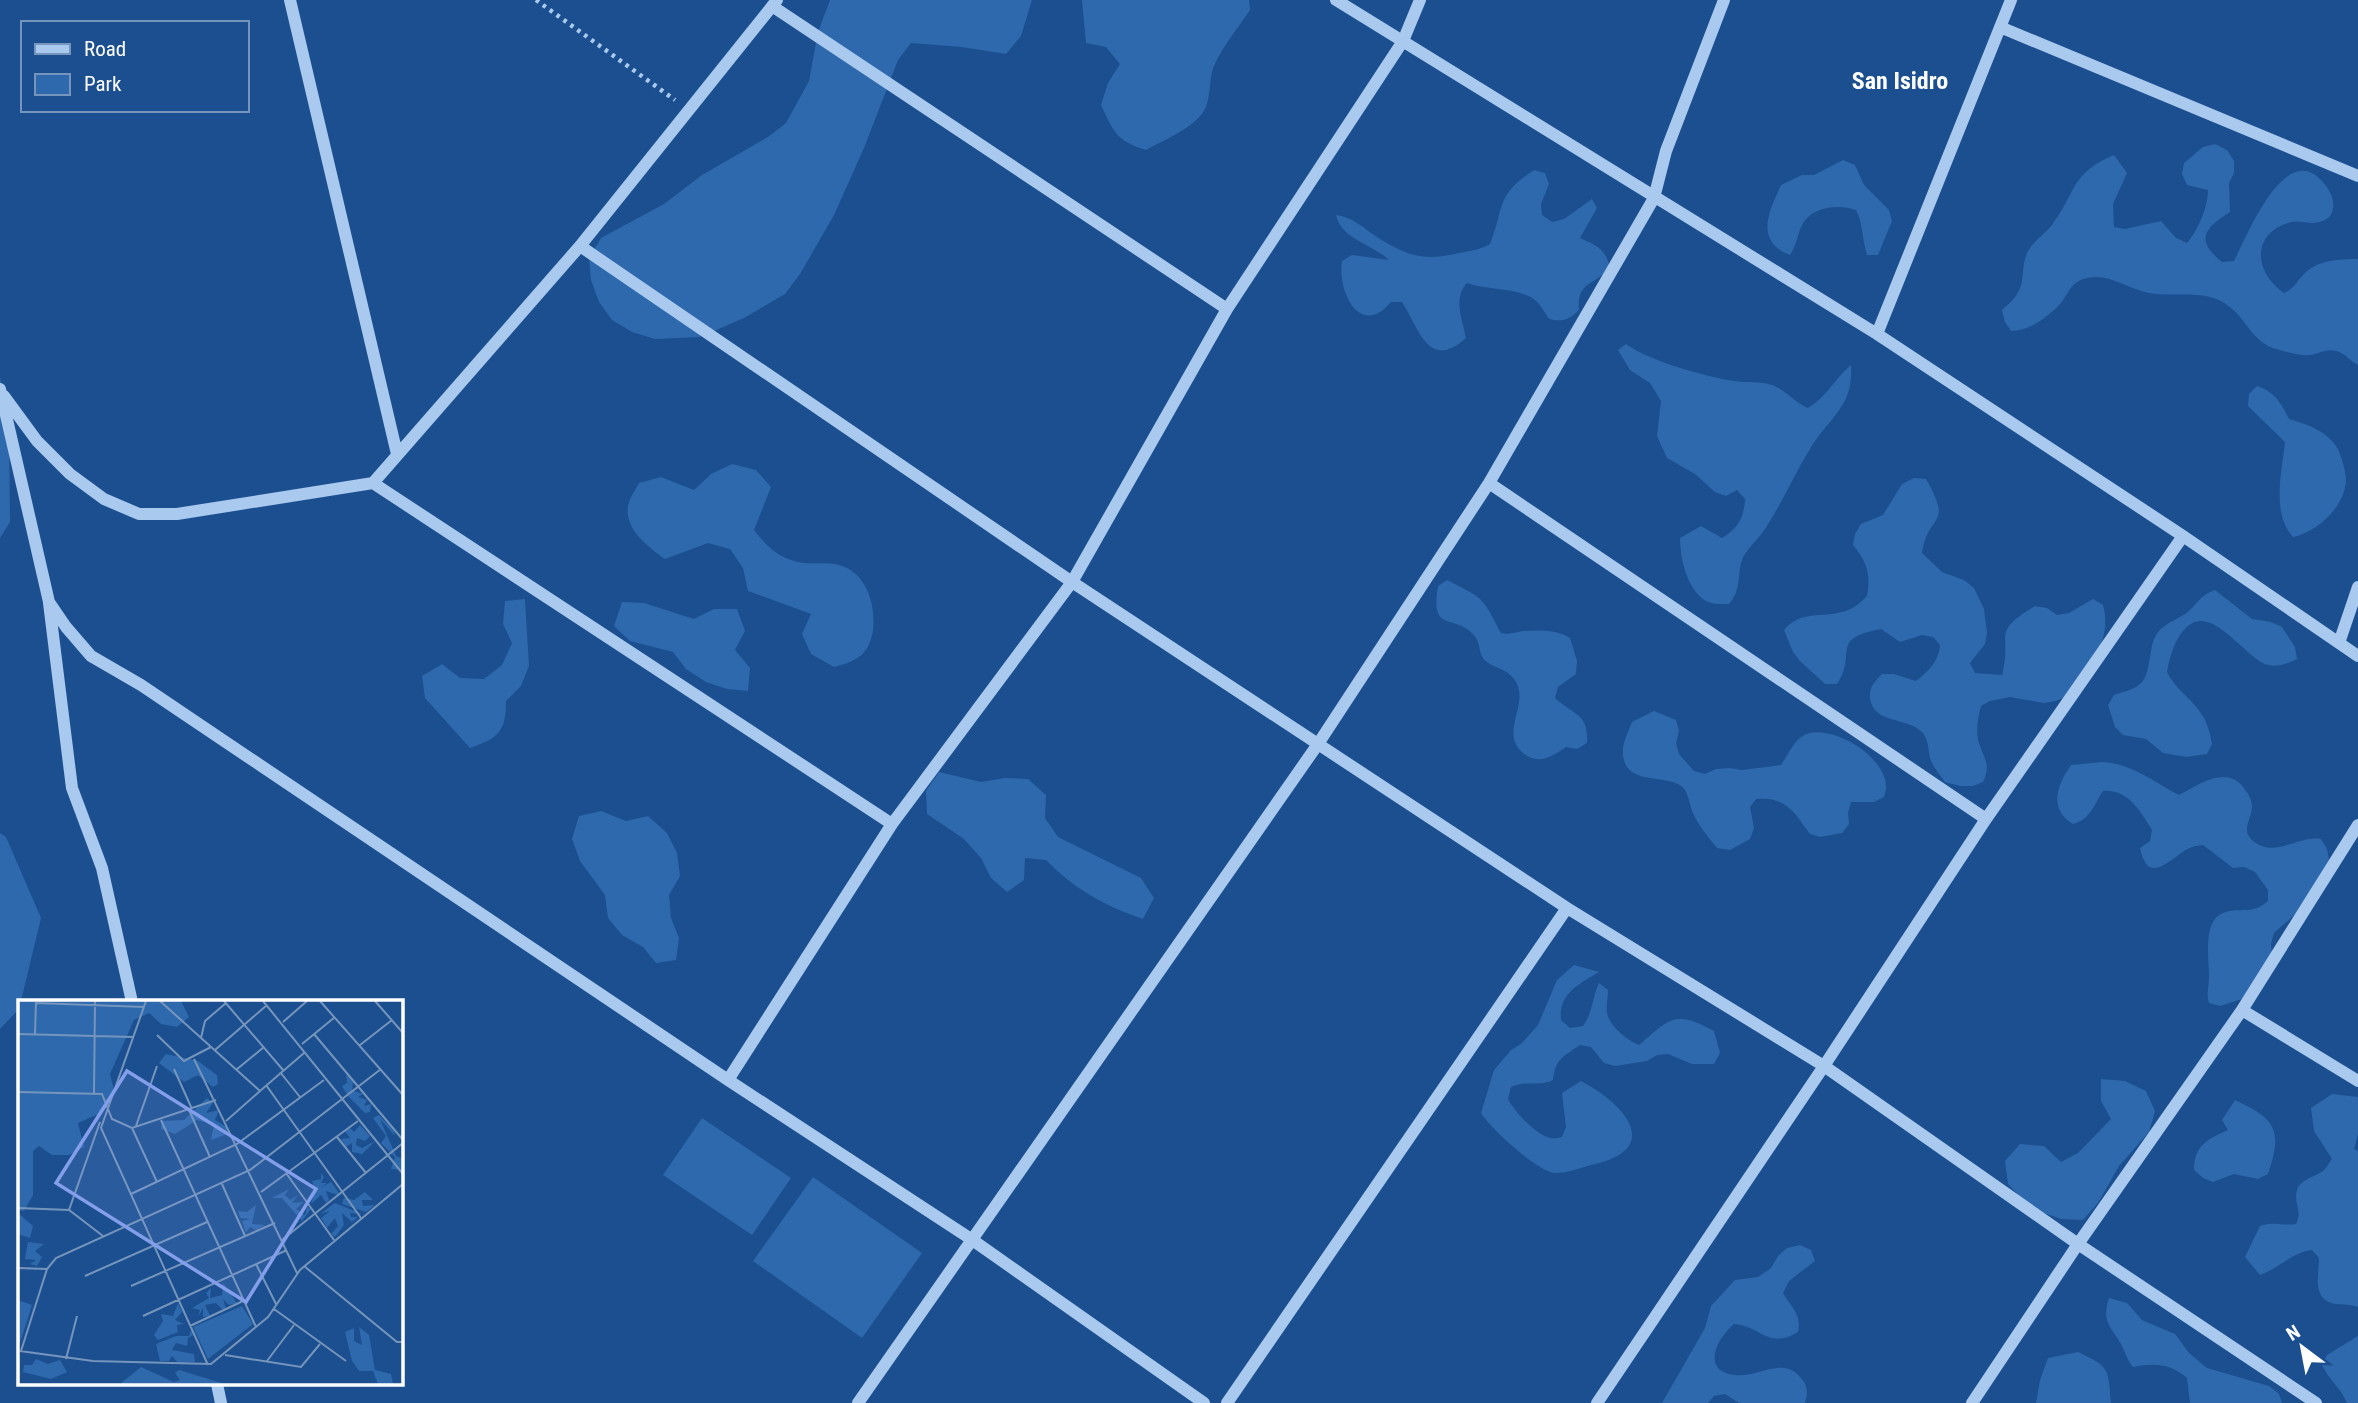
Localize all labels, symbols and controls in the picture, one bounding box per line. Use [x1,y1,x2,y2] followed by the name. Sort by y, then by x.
[21,21,248,112] legend
[84,37,126,61] text: Road
[1852,67,1948,95] district label: San Isidro
[84,72,122,96] text: Park
[18,1000,402,1386] inset map
[2267,1312,2337,1382] north arrow
[2282,1320,2304,1346] text: N

